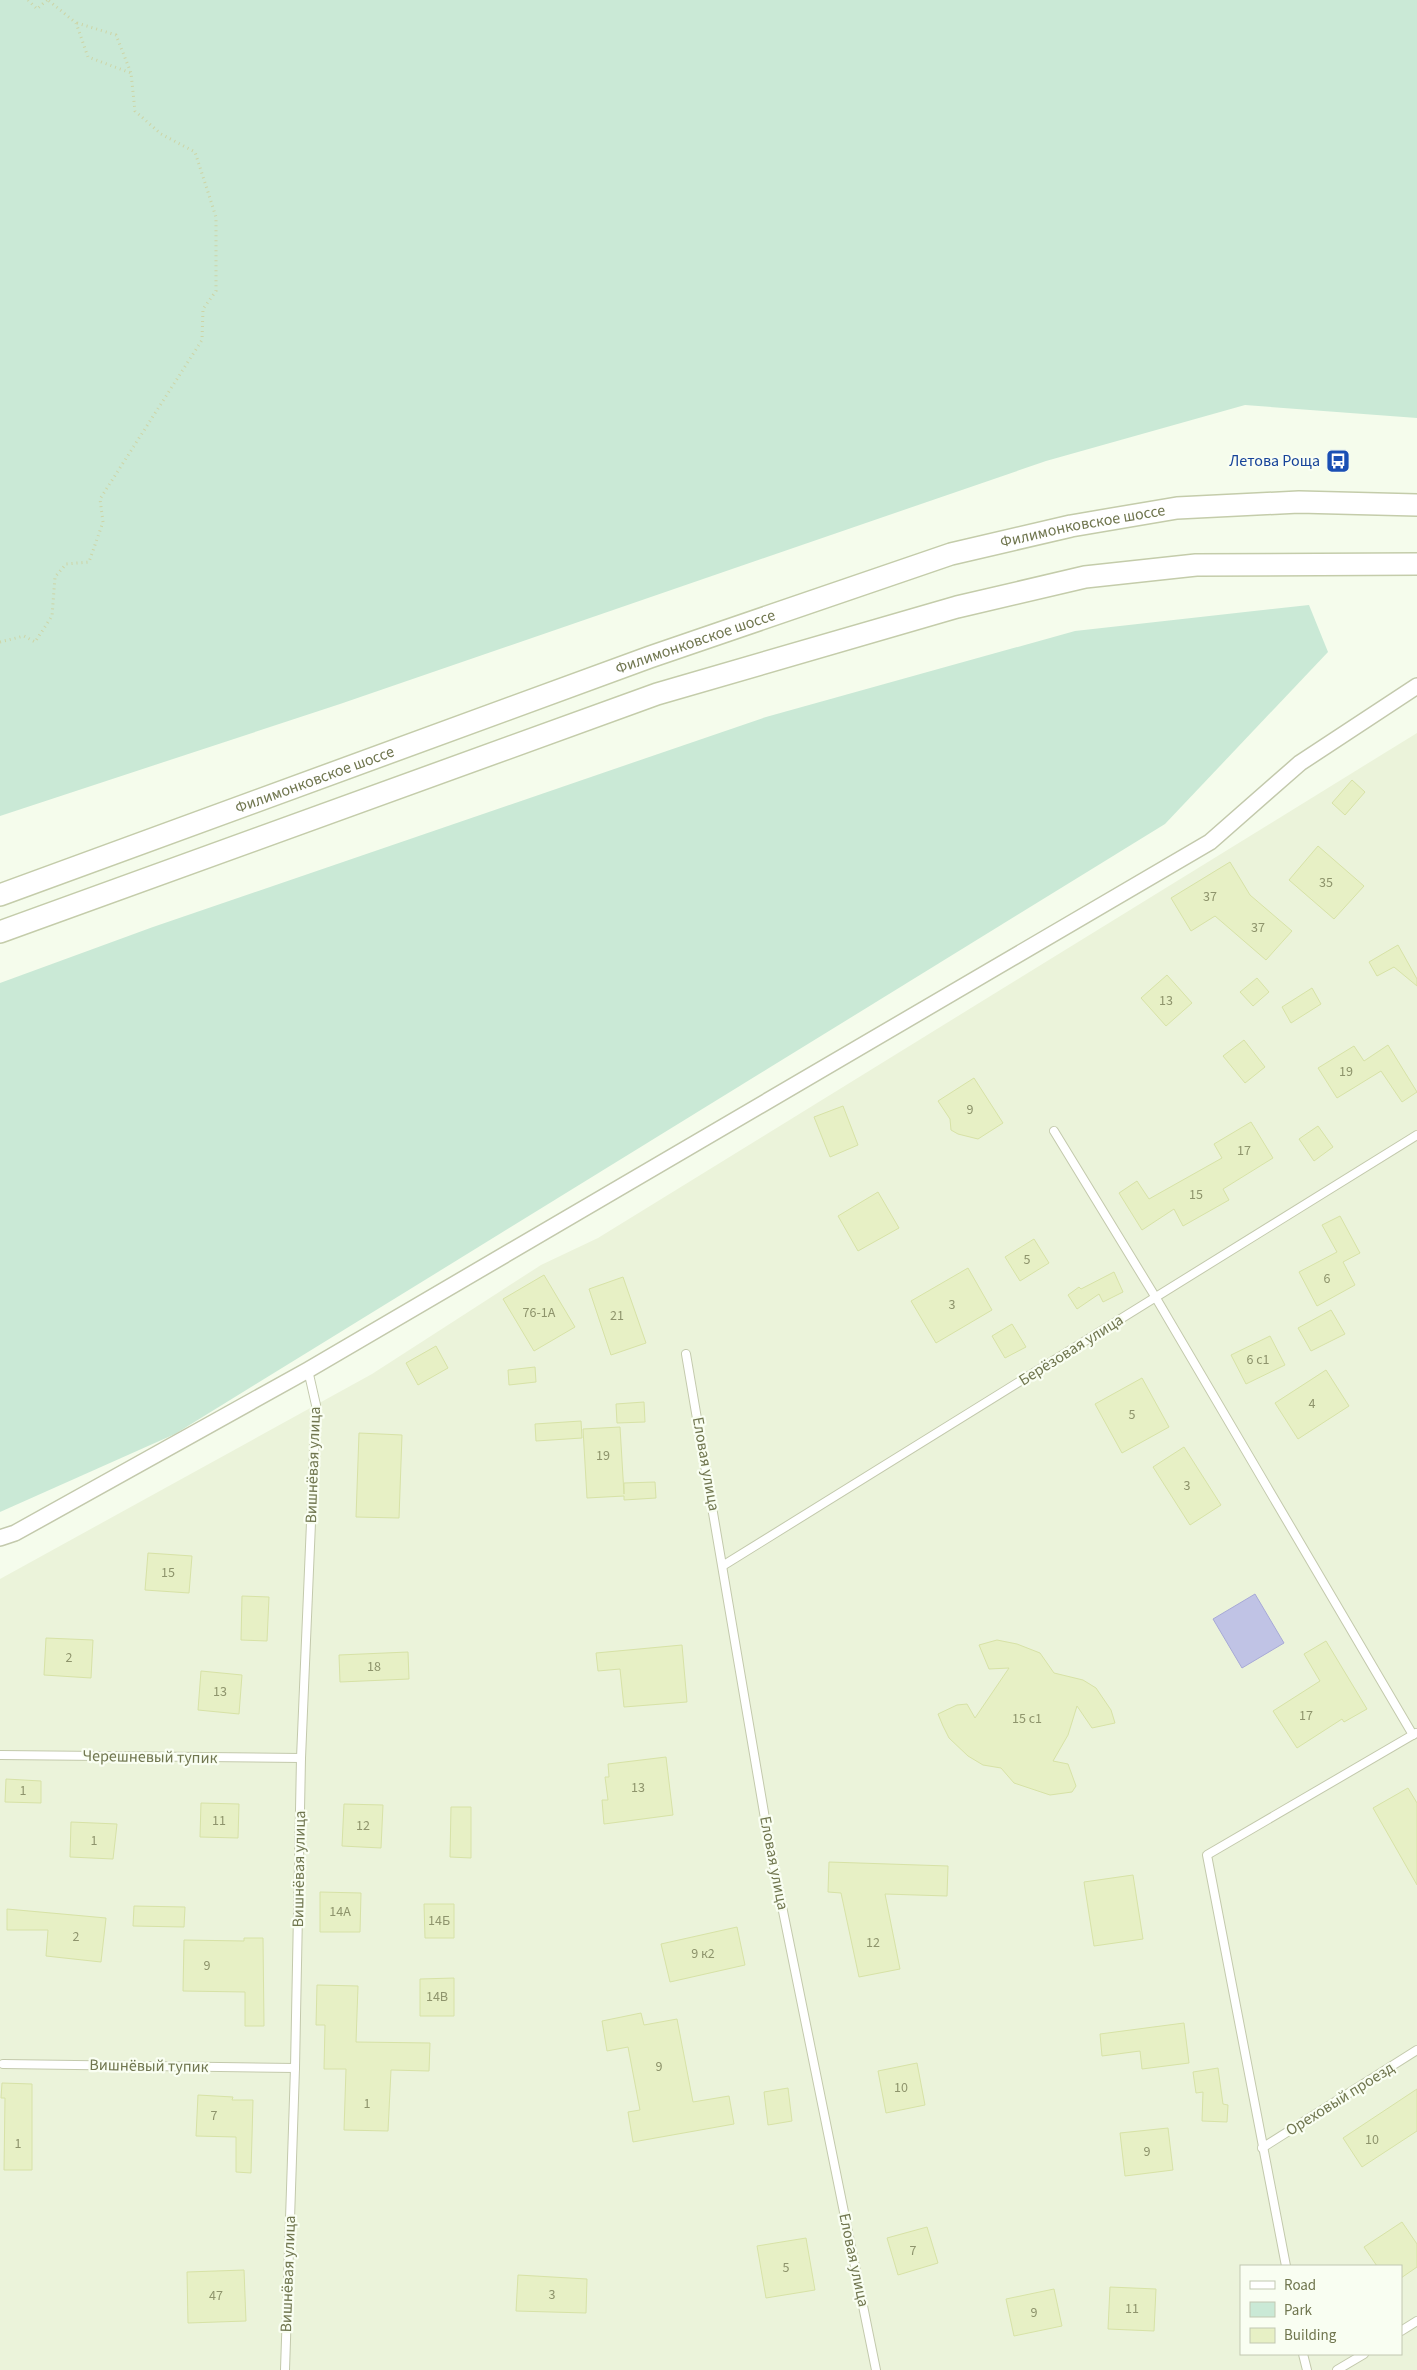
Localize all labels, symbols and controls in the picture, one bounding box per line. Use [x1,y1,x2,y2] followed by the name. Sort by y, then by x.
[1325,448,1351,474] bus stop icon: Летова Роща
[1229,450,1320,472] place label: Летова Роща
[998,499,1167,553] street label: Филимонковское шоссе
[612,604,778,680] street label: Филимонковское шоссе
[232,741,397,819] street label: Филимонковское шоссе
[1319,873,1333,893] house number: 35
[1203,887,1217,907] house number: 37
[1251,918,1265,938] house number: 37
[1159,991,1173,1011] house number: 13
[1339,1062,1353,1082] house number: 19
[967,1100,974,1120] house number: 9
[1237,1141,1251,1161] house number: 17
[1189,1185,1203,1205] house number: 15
[1024,1250,1031,1270] house number: 5
[1324,1269,1331,1289] house number: 6
[949,1295,956,1315] house number: 3
[523,1303,556,1323] house number: 76-1А
[610,1306,624,1326] house number: 21
[1014,1309,1128,1391] street label: Берёзовая улица
[1246,1350,1270,1370] house number: 6 с1
[1309,1394,1316,1414] house number: 4
[1129,1405,1136,1425] house number: 5
[300,1406,326,1524] street label: Вишнёвая улица
[687,1415,725,1513] street label: Еловая улица
[596,1446,610,1466] house number: 19
[1184,1476,1191,1496] house number: 3
[161,1563,175,1583] house number: 15
[66,1648,73,1668] house number: 2
[367,1657,381,1677] house number: 18
[213,1682,227,1702] house number: 13
[1299,1706,1313,1726] house number: 17
[1012,1709,1042,1729] house number: 15 с1
[82,1745,218,1769] street label: Черешневый тупик
[631,1778,645,1798] house number: 13
[20,1781,27,1801] house number: 1
[287,1810,311,1928] street label: Вишнёвая улица
[212,1811,226,1831] house number: 11
[754,1814,794,1912] street label: Еловая улица
[356,1816,370,1836] house number: 12
[91,1831,98,1851] house number: 1
[329,1902,351,1922] house number: 14А
[428,1911,450,1931] house number: 14Б
[73,1927,80,1947] house number: 2
[866,1933,880,1953] house number: 12
[691,1944,715,1964] house number: 9 к2
[204,1956,211,1976] house number: 9
[426,1987,448,2007] house number: 14В
[89,2054,209,2078] street label: Вишнёвый тупик
[656,2057,663,2077] house number: 9
[1282,2057,1399,2141] street label: Ореховый проезд
[894,2078,908,2098] house number: 10
[364,2094,371,2114] house number: 1
[211,2106,218,2126] house number: 7
[1365,2130,1379,2150] house number: 10
[15,2134,22,2154] house number: 1
[1144,2142,1151,2162] house number: 9
[833,2211,875,2309] street label: Еловая улица
[275,2215,301,2333] street label: Вишнёвая улица
[910,2241,917,2261] house number: 7
[783,2258,790,2278] house number: 5
[1240,2265,1402,2355] legend
[1284,2275,1316,2296] text: Road
[549,2285,556,2305] house number: 3
[209,2286,223,2306] house number: 47
[1125,2299,1139,2319] house number: 11
[1284,2300,1313,2321] text: Park
[1031,2303,1038,2323] house number: 9
[1284,2325,1337,2346] text: Building

